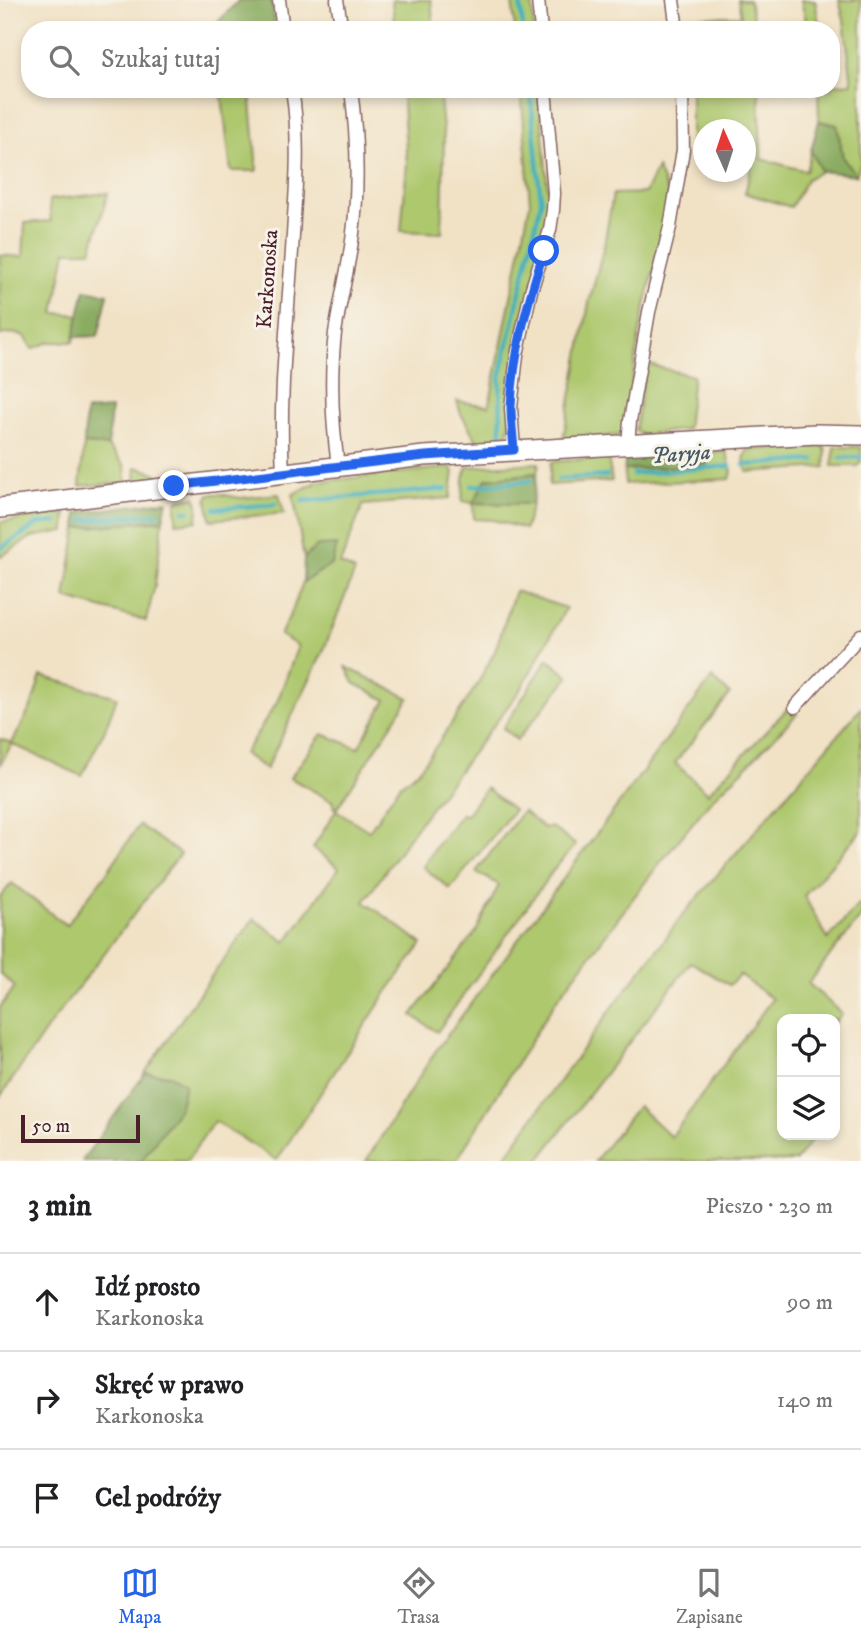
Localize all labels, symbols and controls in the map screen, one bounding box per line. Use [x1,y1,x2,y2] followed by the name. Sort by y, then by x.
[21,21,840,98] search box
[45,41,83,79] icon: search
[101,43,221,76] text: Szukaj tutaj
[693,119,756,182] north arrow
[252,229,284,329] street label: Karkonoska
[528,235,559,266] route start
[651,438,712,471] water label: Paryja
[158,470,189,501] route end
[777,1014,840,1140] map controls
[777,1014,840,1077] button: locate
[777,1077,840,1140] button: layers
[21,1112,140,1144] scale bar
[32,1115,70,1138] text: 50 m
[28,1188,92,1225] text: 3 min
[705,1192,833,1221] text: Pieszo · 230 m
[95,1271,200,1304] text: Idź prosto
[28,1283,66,1321] icon: ahead
[787,1288,833,1317] text: 90 m
[95,1304,204,1333] text: Karkonoska
[95,1369,244,1402] text: Skręć w prawo
[28,1381,66,1419] icon: right
[777,1386,833,1415] text: 140 m
[95,1402,204,1431] text: Karkonoska
[28,1479,66,1517] icon: arrive
[95,1482,221,1515] text: Cel podróży
[118,1564,161,1629] tab: Mapa
[398,1564,440,1629] tab: Trasa
[676,1564,743,1629] tab: Zapisane

